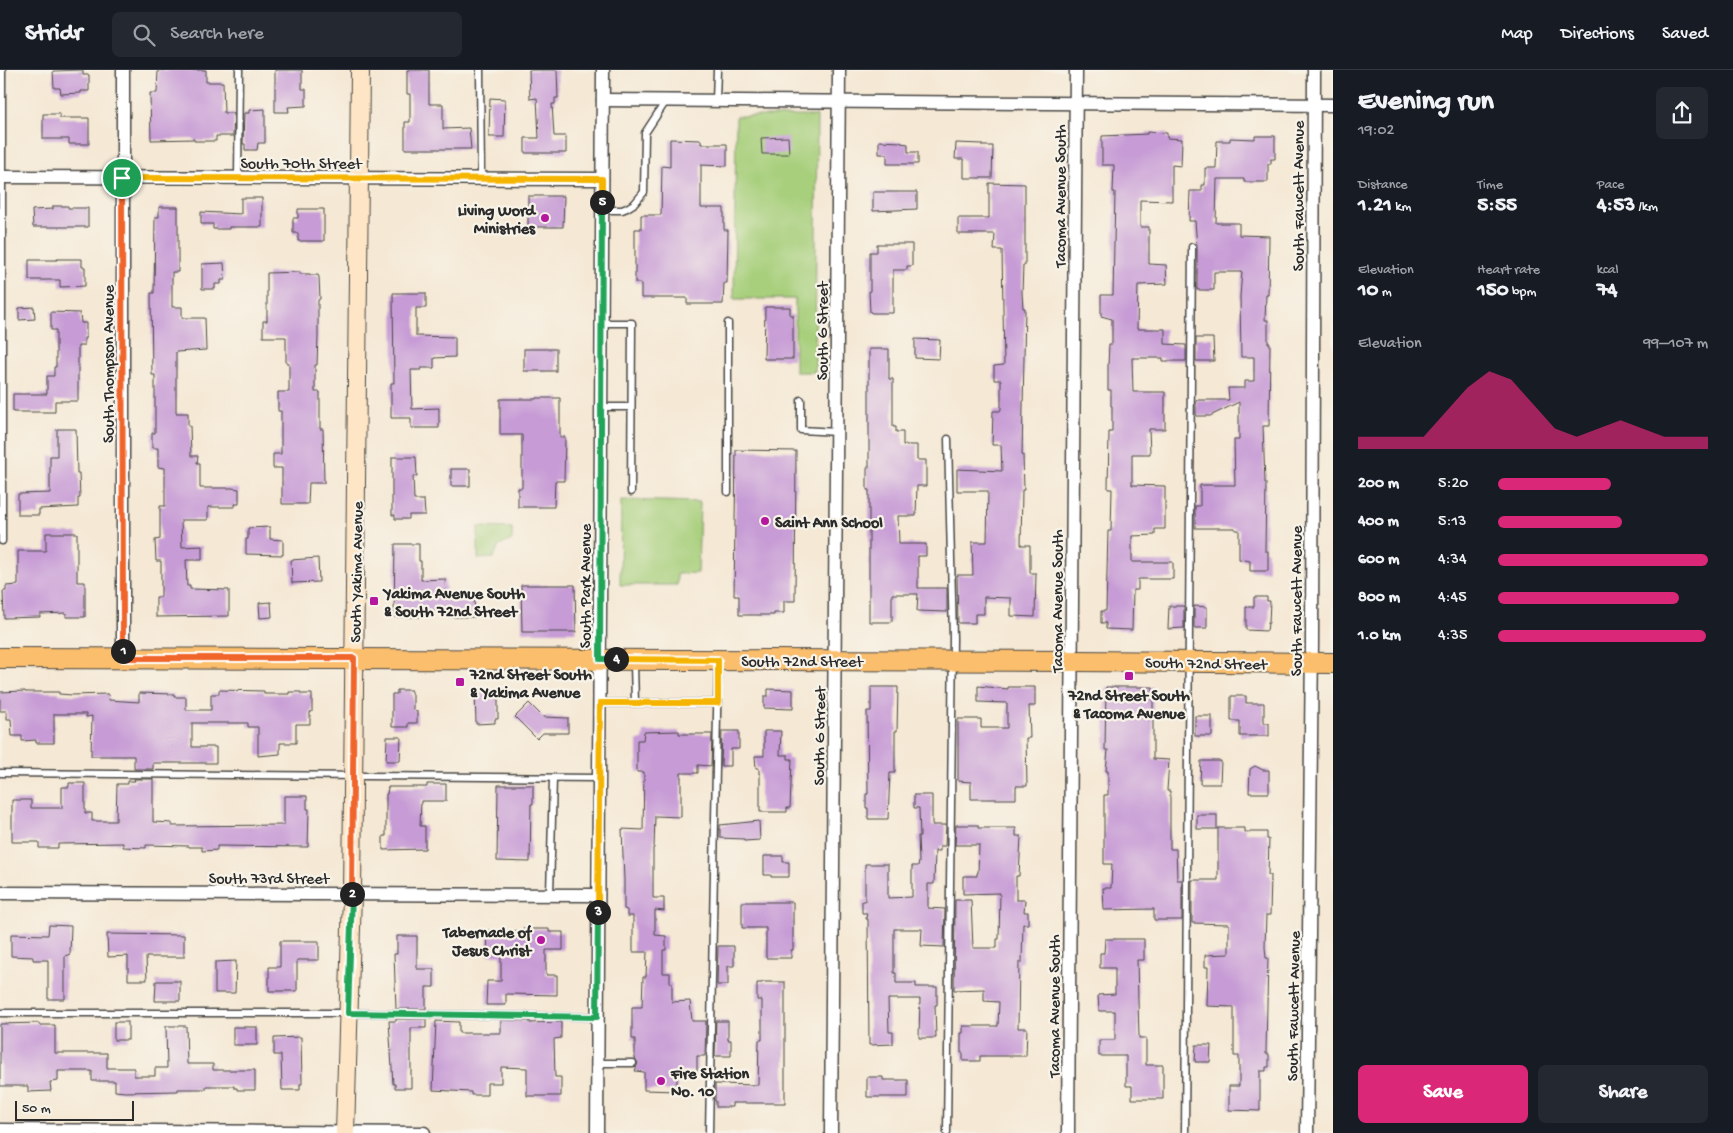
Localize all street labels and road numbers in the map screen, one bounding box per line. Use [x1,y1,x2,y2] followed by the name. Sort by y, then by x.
[1291,120,1310,271] street label: South Fawcett Avenue
[1053,124,1072,269] street label: Tacoma Avenue South
[240,156,363,175] street label: South 70th Street
[815,280,834,380] street label: South G Street
[101,284,120,443] street label: South Thompson Avenue
[348,501,369,643] street label: South Yakima Avenue
[578,523,597,648] street label: South Park Avenue
[1289,525,1308,676] street label: South Fawcett Avenue
[1050,529,1069,674] street label: Tacoma Avenue South
[741,654,864,673] street label: South 72nd Street
[1145,655,1268,676] street label: South 72nd Street
[811,685,832,786] street label: South G Street
[209,871,331,890] street label: South 73rd Street
[1285,930,1306,1081] street label: South Fawcett Avenue
[1047,934,1066,1079] street label: Tacoma Avenue South

